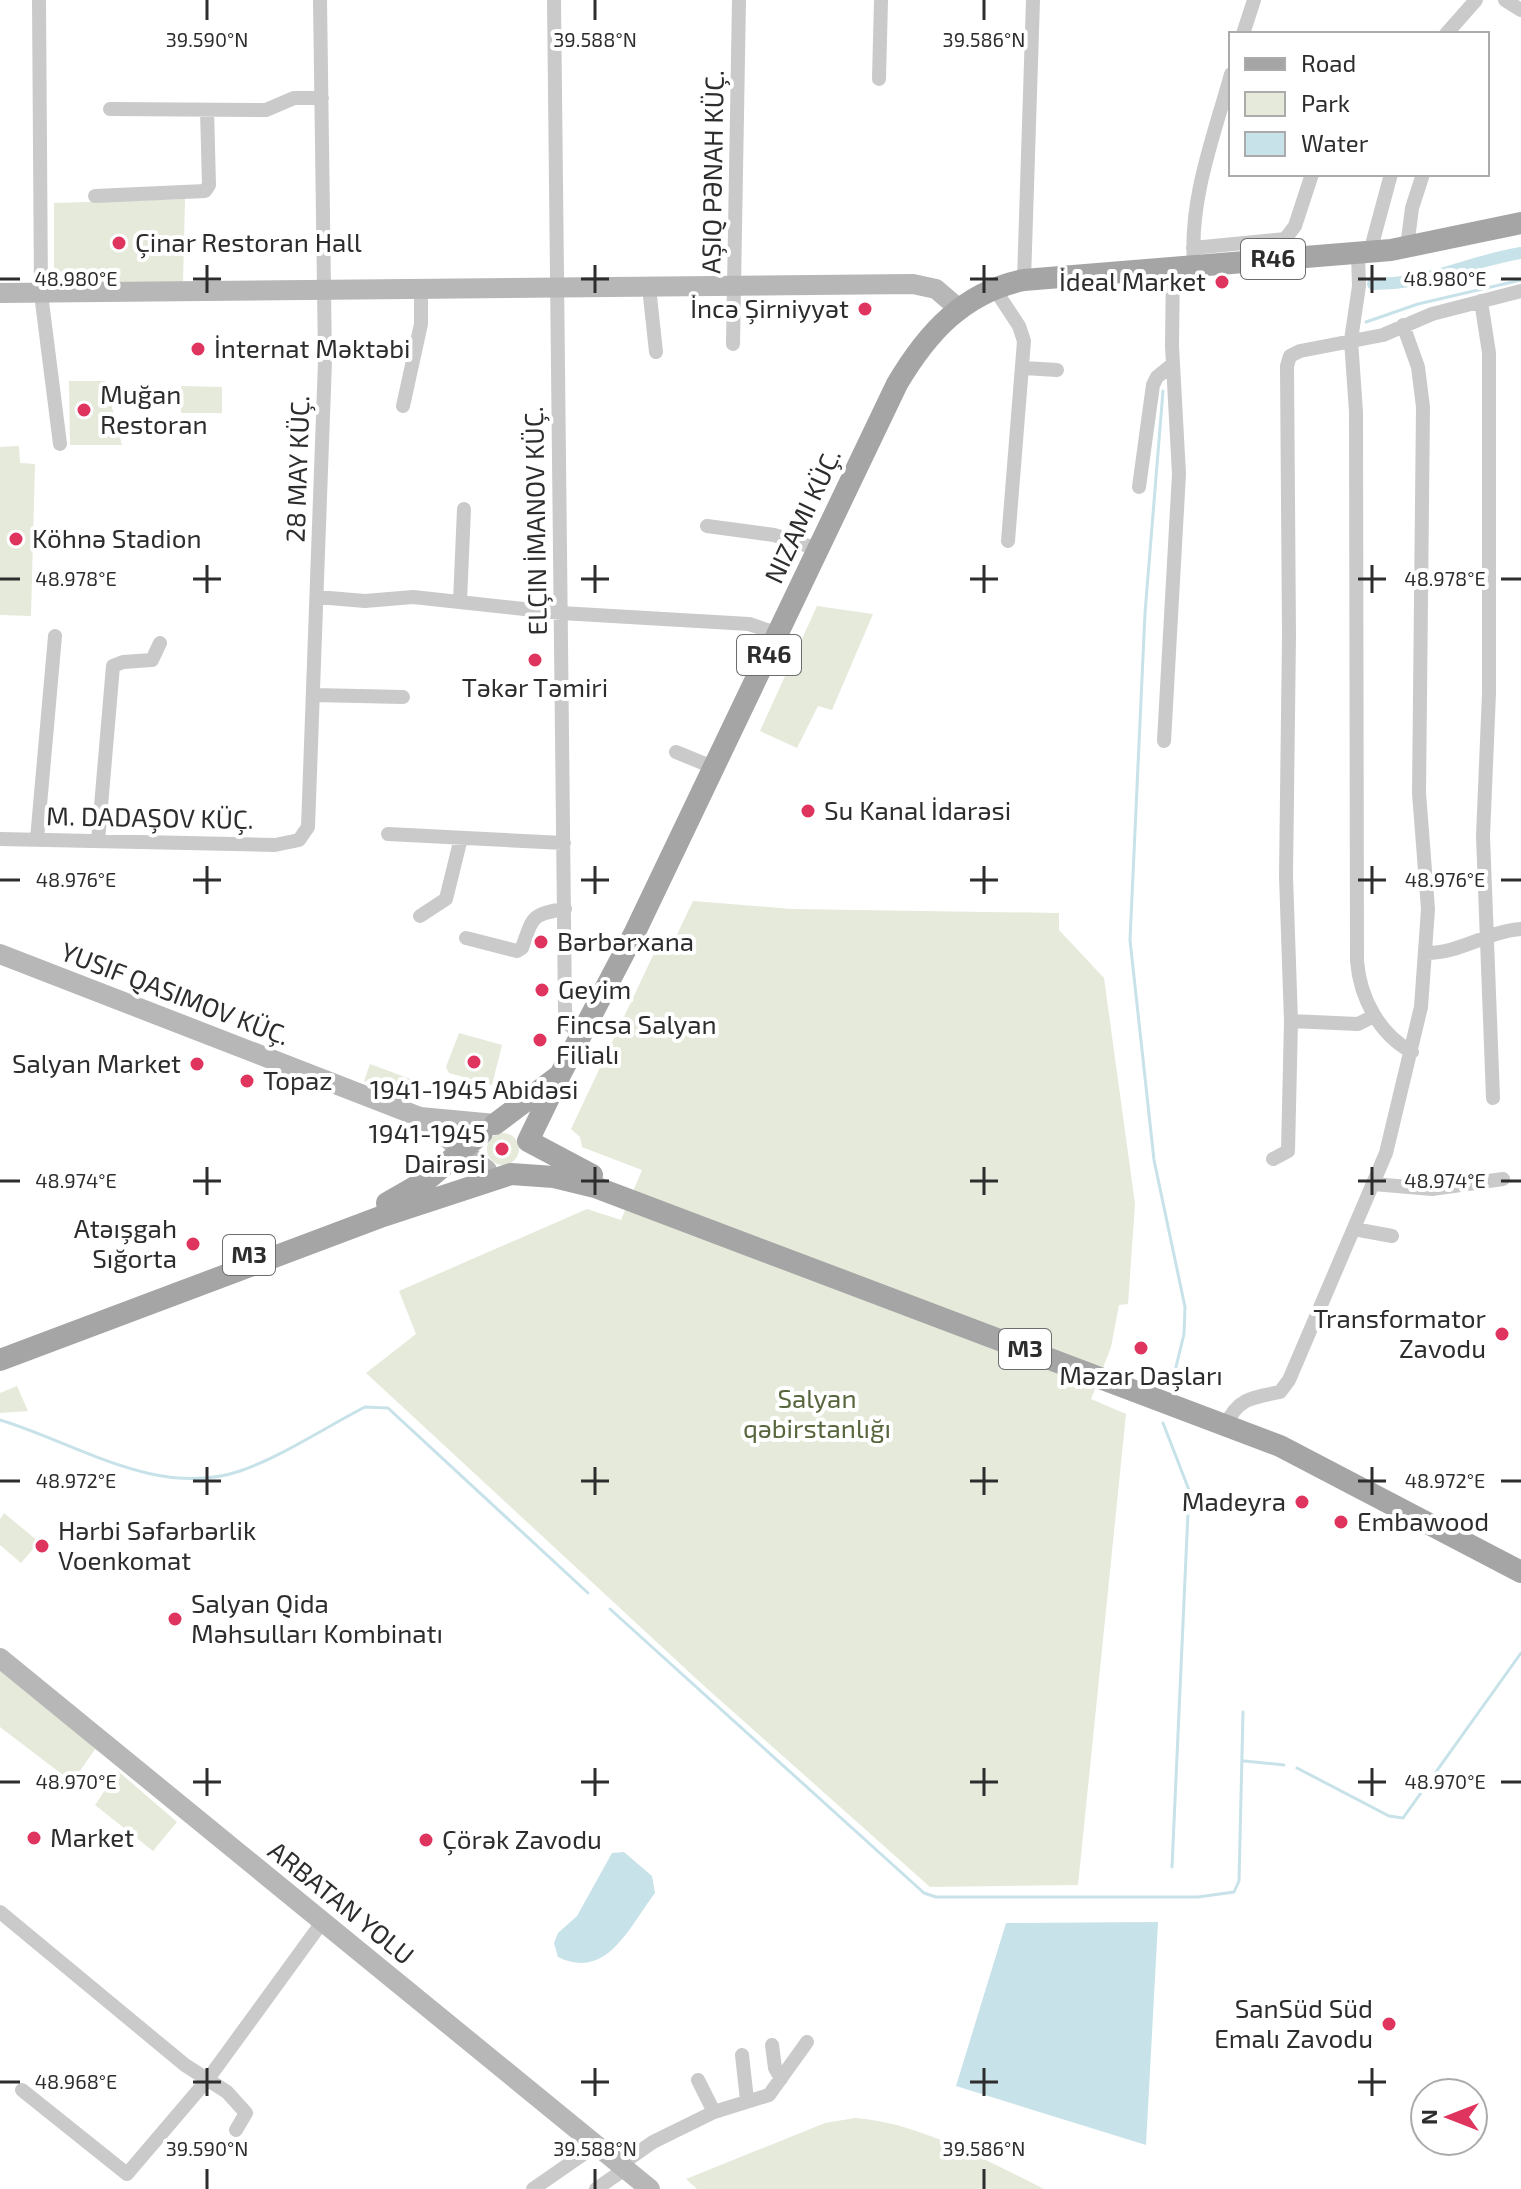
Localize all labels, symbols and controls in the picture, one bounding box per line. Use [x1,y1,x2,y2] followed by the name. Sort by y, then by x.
[166,27,248,51] text: 39.590°N
[553,27,637,51] text: 39.588°N
[943,27,1025,51] text: 39.586°N
[1229,32,1489,176] legend
[1301,48,1356,77] text: Road
[694,70,731,274] street label: AŞIQ PƏNAH KÜÇ.
[1301,88,1350,117] text: Park
[1301,128,1369,157] text: Water
[135,226,362,259] place label: Çinar Restoran Hall
[110,234,128,252] marker: Çinar Restoran Hall
[1241,239,1305,279] road number: R46
[1059,265,1206,296] place label: İdeal Market
[34,266,118,290] text: 48.980°E
[1403,266,1487,290] text: 48.980°E
[1213,273,1231,291] marker: İdeal Market
[690,292,849,325] place label: İncə Şirniyyət
[856,300,874,318] marker: İncə Şirniyyət
[214,332,410,363] place label: İnternat Məktəbi
[189,340,207,358] marker: İnternat Məktəbi
[100,378,208,439] place label: Muğan Restoran
[278,395,317,543] street label: 28 MAY KÜÇ.
[75,401,93,419] marker: Muğan Restoran
[517,406,554,636] street label: ELÇIN İMANOV KÜÇ.
[757,443,848,588] street label: NIZAMI KÜÇ.
[32,522,202,553] place label: Köhnə Stadion
[7,530,25,548] marker: Köhnə Stadion
[35,566,117,590] text: 48.978°E
[1404,566,1486,590] text: 48.978°E
[737,635,801,675] road number: R46
[526,651,544,669] marker: Təkər Təmiri
[462,671,608,702] place label: Təkər Təmiri
[824,794,1011,825] place label: Su Kanal İdarəsi
[46,799,254,836] street label: M. DADAŞOV KÜÇ.
[799,802,817,820] marker: Su Kanal İdarəsi
[36,867,116,891] text: 48.976°E
[1405,867,1485,891] text: 48.976°E
[557,925,694,956] place label: Bərbərxana
[532,933,550,951] marker: Bərbərxana
[56,935,294,1052] street label: YUSIF QASIMOV KÜÇ.
[558,973,631,1004] place label: Geyim
[533,981,551,999] marker: Geyim
[556,1008,717,1069] place label: Fincsa Salyan Filialı
[531,1031,549,1049] marker: Fincsa Salyan Filialı
[12,1047,181,1078] place label: Salyan Market
[465,1053,483,1071] marker: 1941-1945 Abidəsi
[188,1055,206,1073] marker: Salyan Market
[263,1064,333,1095] place label: Topaz
[238,1072,256,1090] marker: Topaz
[370,1073,578,1104] place label: 1941-1945 Abidəsi
[368,1117,486,1178] place label: 1941-1945 Dairəsi
[493,1140,511,1158] marker: 1941-1945 Dairəsi
[35,1168,117,1192] text: 48.974°E
[1404,1168,1486,1192] text: 48.974°E
[74,1212,177,1273] place label: Atəışgah Sığorta
[184,1235,202,1253] marker: Atəışgah Sığorta
[223,1235,275,1275] road number: M3
[1313,1302,1486,1363] place label: Transformator Zavodu
[1493,1325,1511,1343] marker: Transformator Zavodu
[999,1329,1051,1369] road number: M3
[1132,1339,1150,1357] marker: Məzar Daşları
[1059,1359,1223,1392] place label: Məzar Daşları
[743,1382,891,1443] park label: Salyan qəbirstanlığı
[36,1468,116,1492] text: 48.972°E
[1405,1468,1485,1492] text: 48.972°E
[1182,1485,1286,1516] place label: Madeyra
[1293,1493,1311,1511] marker: Madeyra
[1357,1505,1489,1536] place label: Embawood
[1332,1513,1350,1531] marker: Embawood
[58,1514,256,1575] place label: Hərbi Səfərbərlik Voenkomat
[33,1537,51,1555] marker: Hərbi Səfərbərlik Voenkomat
[191,1587,443,1648] place label: Salyan Qida Məhsulları Kombinatı
[166,1610,184,1628] marker: Salyan Qida Məhsulları Kombinatı
[35,1769,117,1793] text: 48.970°E
[1404,1769,1486,1793] text: 48.970°E
[50,1821,134,1852] place label: Market
[442,1823,602,1856] place label: Çörək Zavodu
[25,1829,43,1847] marker: Market
[417,1831,435,1849] marker: Çörək Zavodu
[263,1834,421,1970] street label: ARBATAN YOLU
[1214,1992,1373,2053] place label: SanSüd Süd Emalı Zavodu
[1380,2015,1398,2033] marker: SanSüd Süd Emalı Zavodu
[35,2069,117,2093] text: 48.968°E
[1409,2077,1489,2157] north arrow
[1415,2109,1441,2125] text: N
[166,2136,248,2160] text: 39.590°N
[553,2136,637,2160] text: 39.588°N
[943,2136,1025,2160] text: 39.586°N

